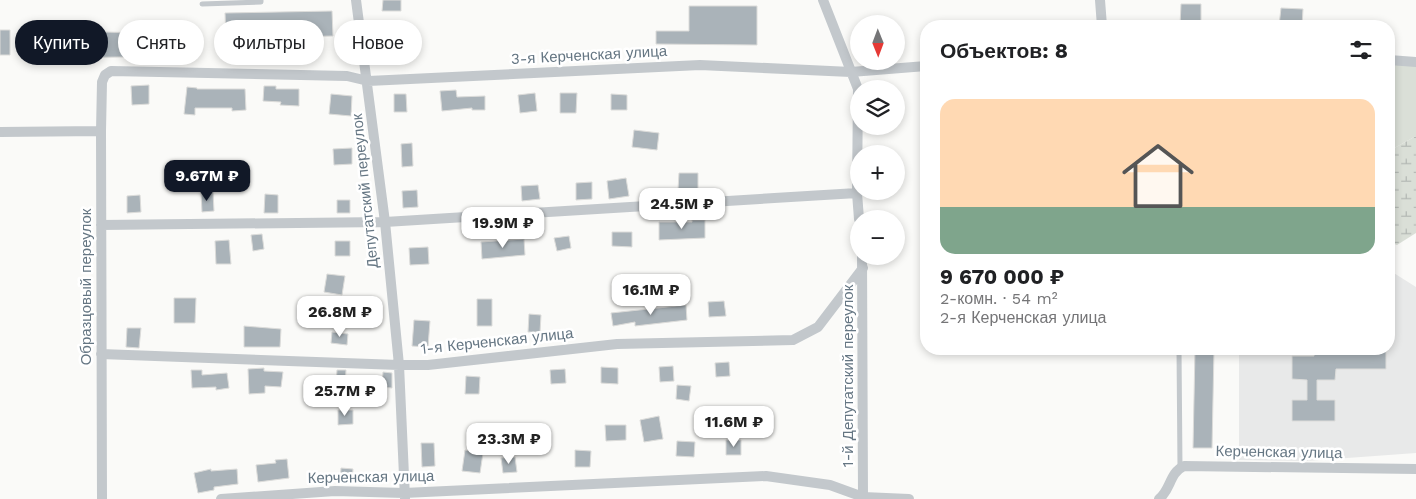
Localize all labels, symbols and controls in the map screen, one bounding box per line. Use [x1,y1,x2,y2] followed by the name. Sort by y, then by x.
[850,15,905,70] north arrow
[850,15,905,265] map controls
[15,20,108,65] chip: Купить
[118,20,204,65] chip: Снять
[214,20,324,65] chip: Фильтры
[334,20,422,65] chip: Новое
[1347,36,1375,64] icon: filters
[940,38,1068,63] text: Объектов: 8
[510,42,668,68] street label: 3-я Керченская улица
[850,80,905,135] button: layers
[348,112,382,269] street label: Депутатский переулок
[1113,131,1203,221] icon: home
[850,145,905,200] button: +
[161,160,253,202] pin: 9.67M ₽
[175,166,239,185] text: 9.67M ₽
[636,188,728,230] pin: 24.5M ₽
[650,194,714,213] text: 24.5M ₽
[457,206,549,249] pin: 19.9M ₽
[77,208,95,365] street label: Образцовый переулок
[850,210,905,265] button: −
[472,213,534,232] text: 19.9M ₽
[940,264,1064,289] text: 9 670 000 ₽
[605,274,697,316] pin: 16.1M ₽
[623,280,679,299] text: 16.1M ₽
[839,284,857,467] street label: 1-й Депутатский переулок
[940,289,1058,308] text: 2-комн. · 54 m²
[294,296,386,338] pin: 26.8M ₽
[308,302,372,321] text: 26.8M ₽
[940,308,1106,327] text: 2-я Керченская улица
[420,324,575,358] street label: 1-я Керченская улица
[299,374,391,417] pin: 25.7M ₽
[314,381,376,400] text: 25.7M ₽
[688,406,780,448] pin: 11.6M ₽
[705,412,763,431] text: 11.6M ₽
[463,422,555,465] pin: 23.3M ₽
[477,429,541,448] text: 23.3M ₽
[1215,442,1343,462] street label: Керченская улица
[307,467,435,487] street label: Керченская улица

